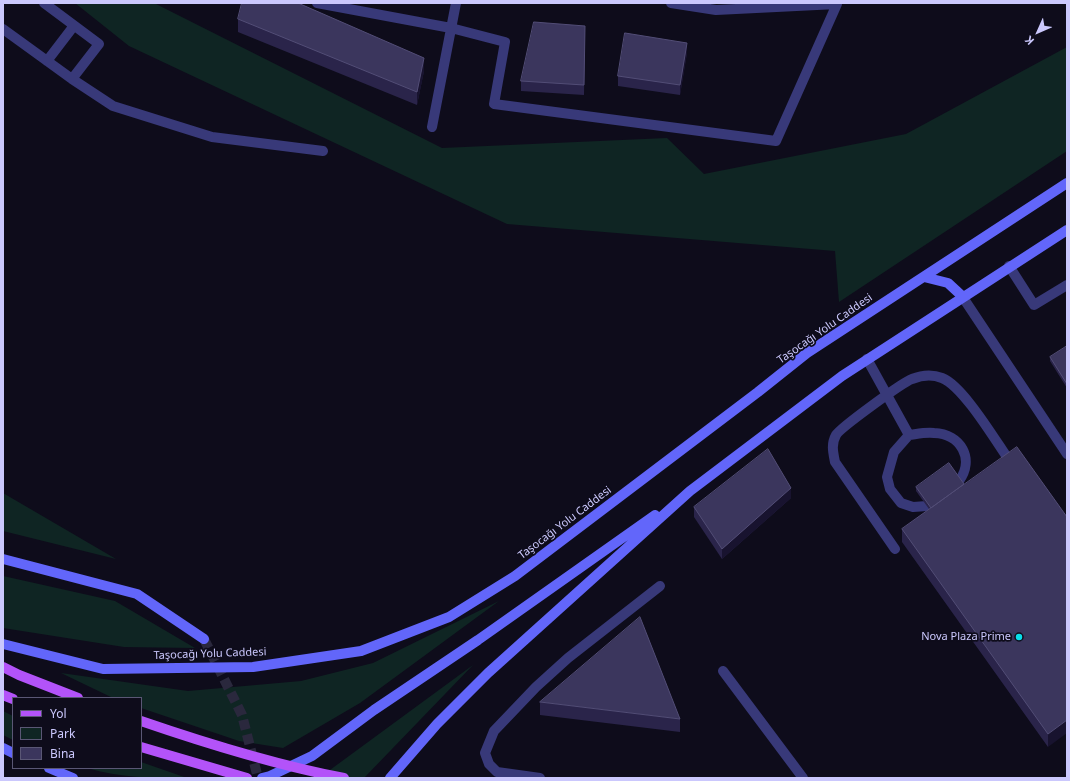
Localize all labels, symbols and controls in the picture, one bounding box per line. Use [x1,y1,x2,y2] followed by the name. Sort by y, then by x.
[1018,12,1058,52] north arrow
[1021,33,1037,49] text: K
[775,291,875,367] street label: Taşocağı Yolu Caddesi
[516,484,614,562] street label: Taşocağı Yolu Caddesi
[921,630,1011,644] place label: Nova Plaza Prime
[1014,632,1024,642] marker: Nova Plaza Prime
[153,645,267,663] street label: Taşocağı Yolu Caddesi
[12,697,142,769] legend
[50,705,67,722] text: Yol
[50,725,75,742] text: Park
[50,745,75,762] text: Bina

